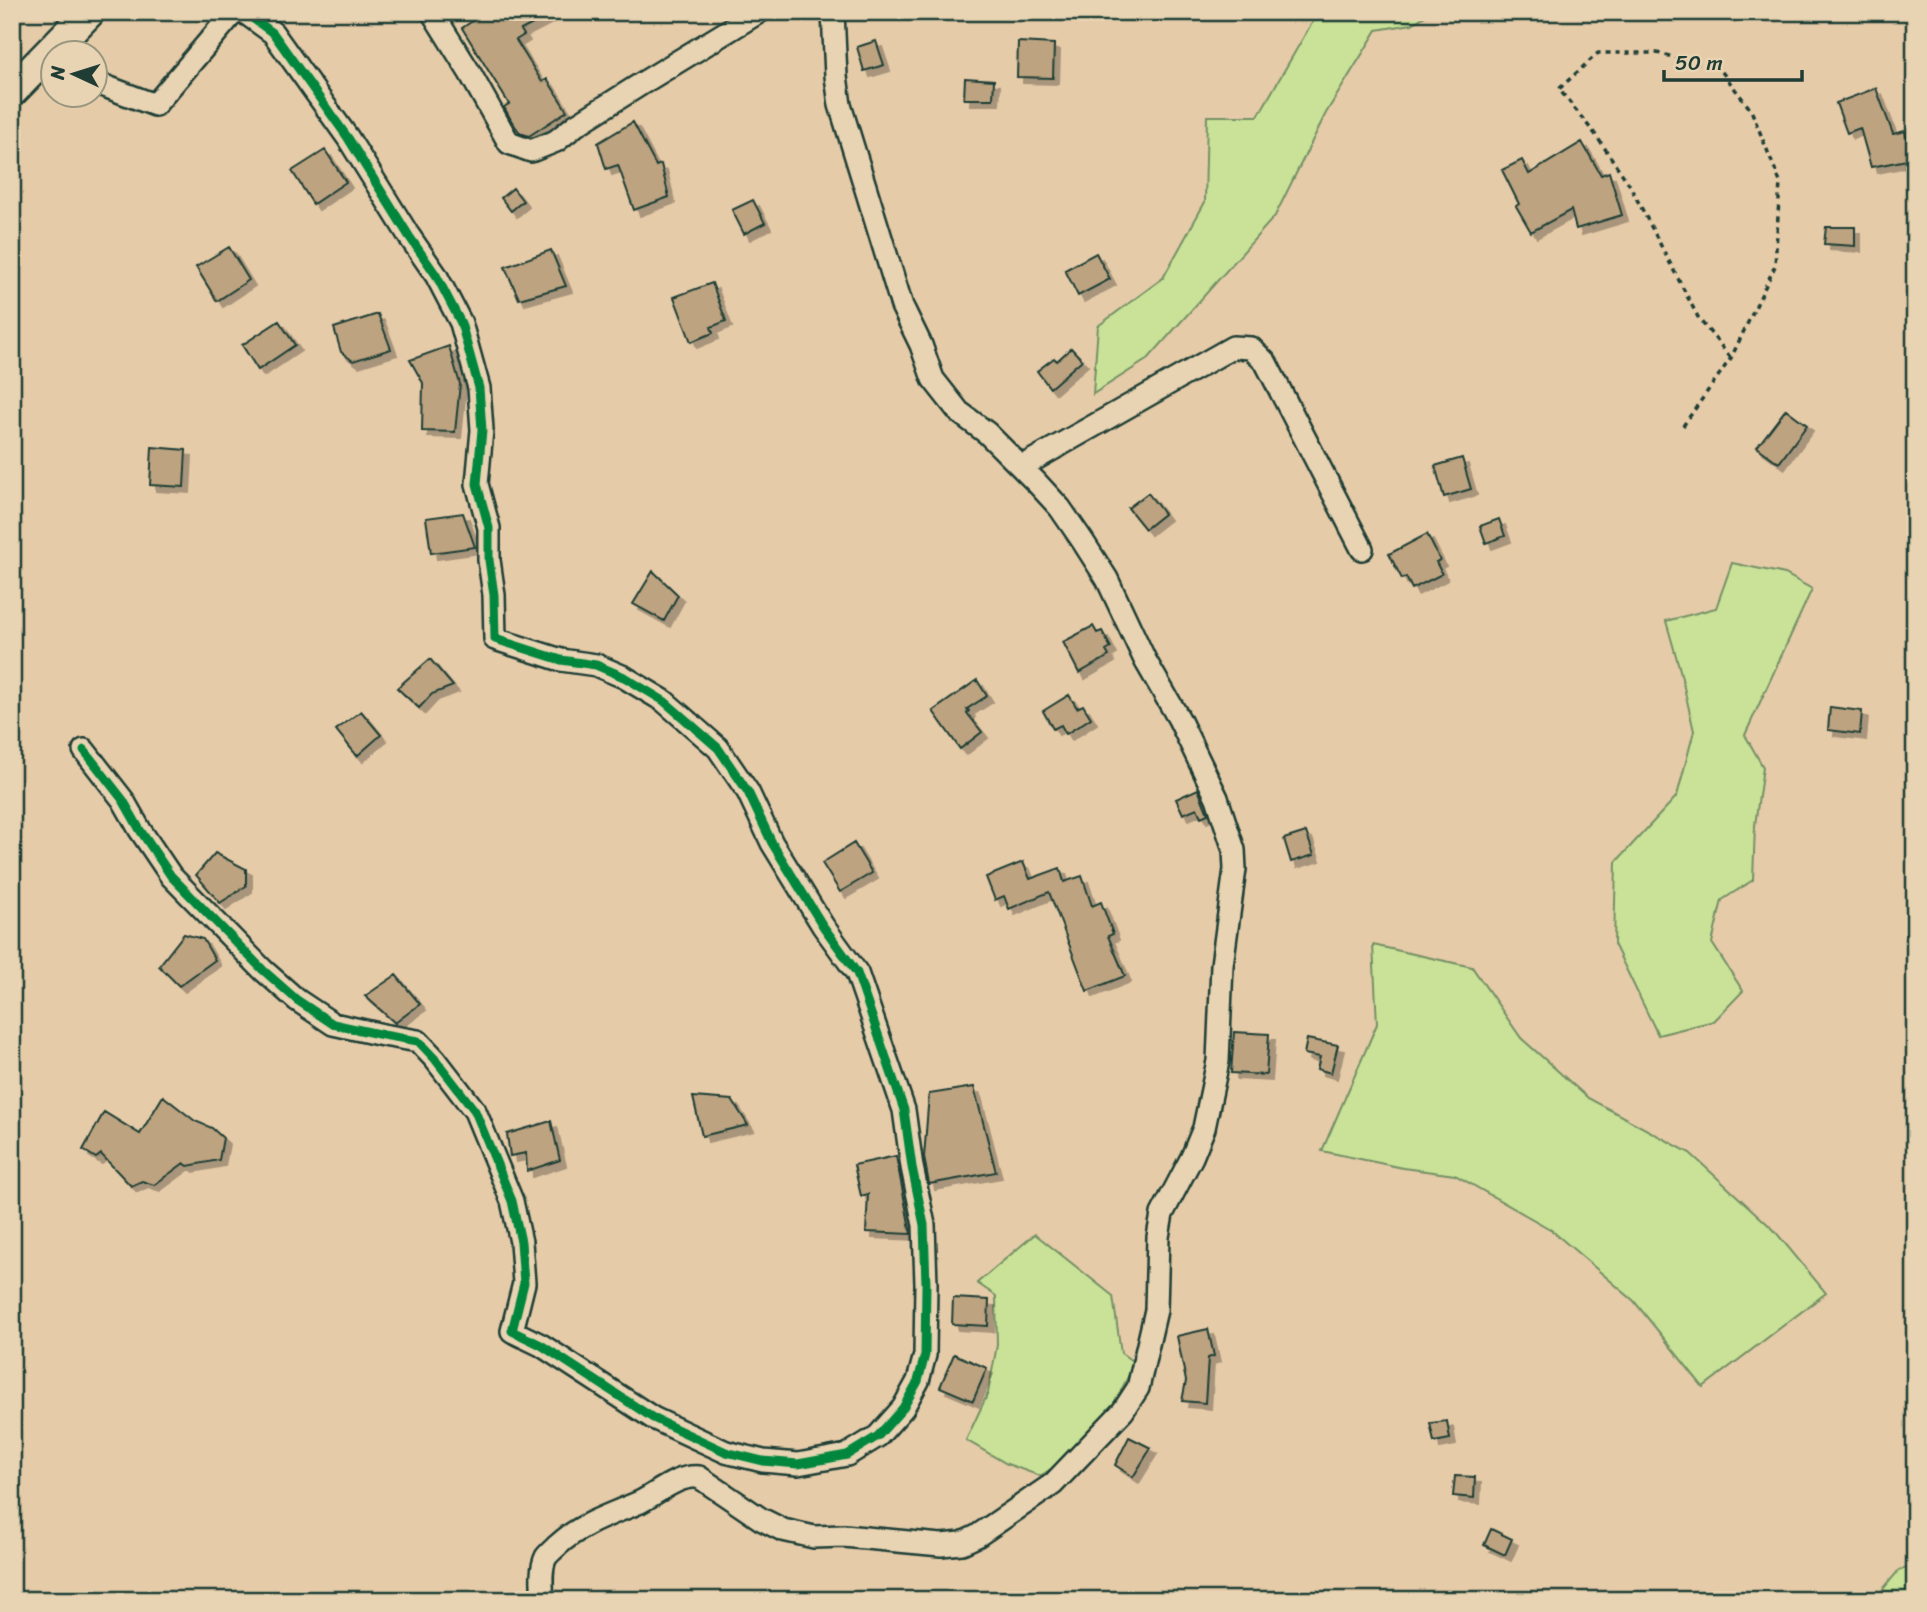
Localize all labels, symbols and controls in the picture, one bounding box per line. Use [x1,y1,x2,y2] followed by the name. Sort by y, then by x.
[38,38,108,108] north arrow
[1664,38,1803,82] scale bar
[1675,44,1723,82] text: 50 m
[41,64,75,82] text: N

